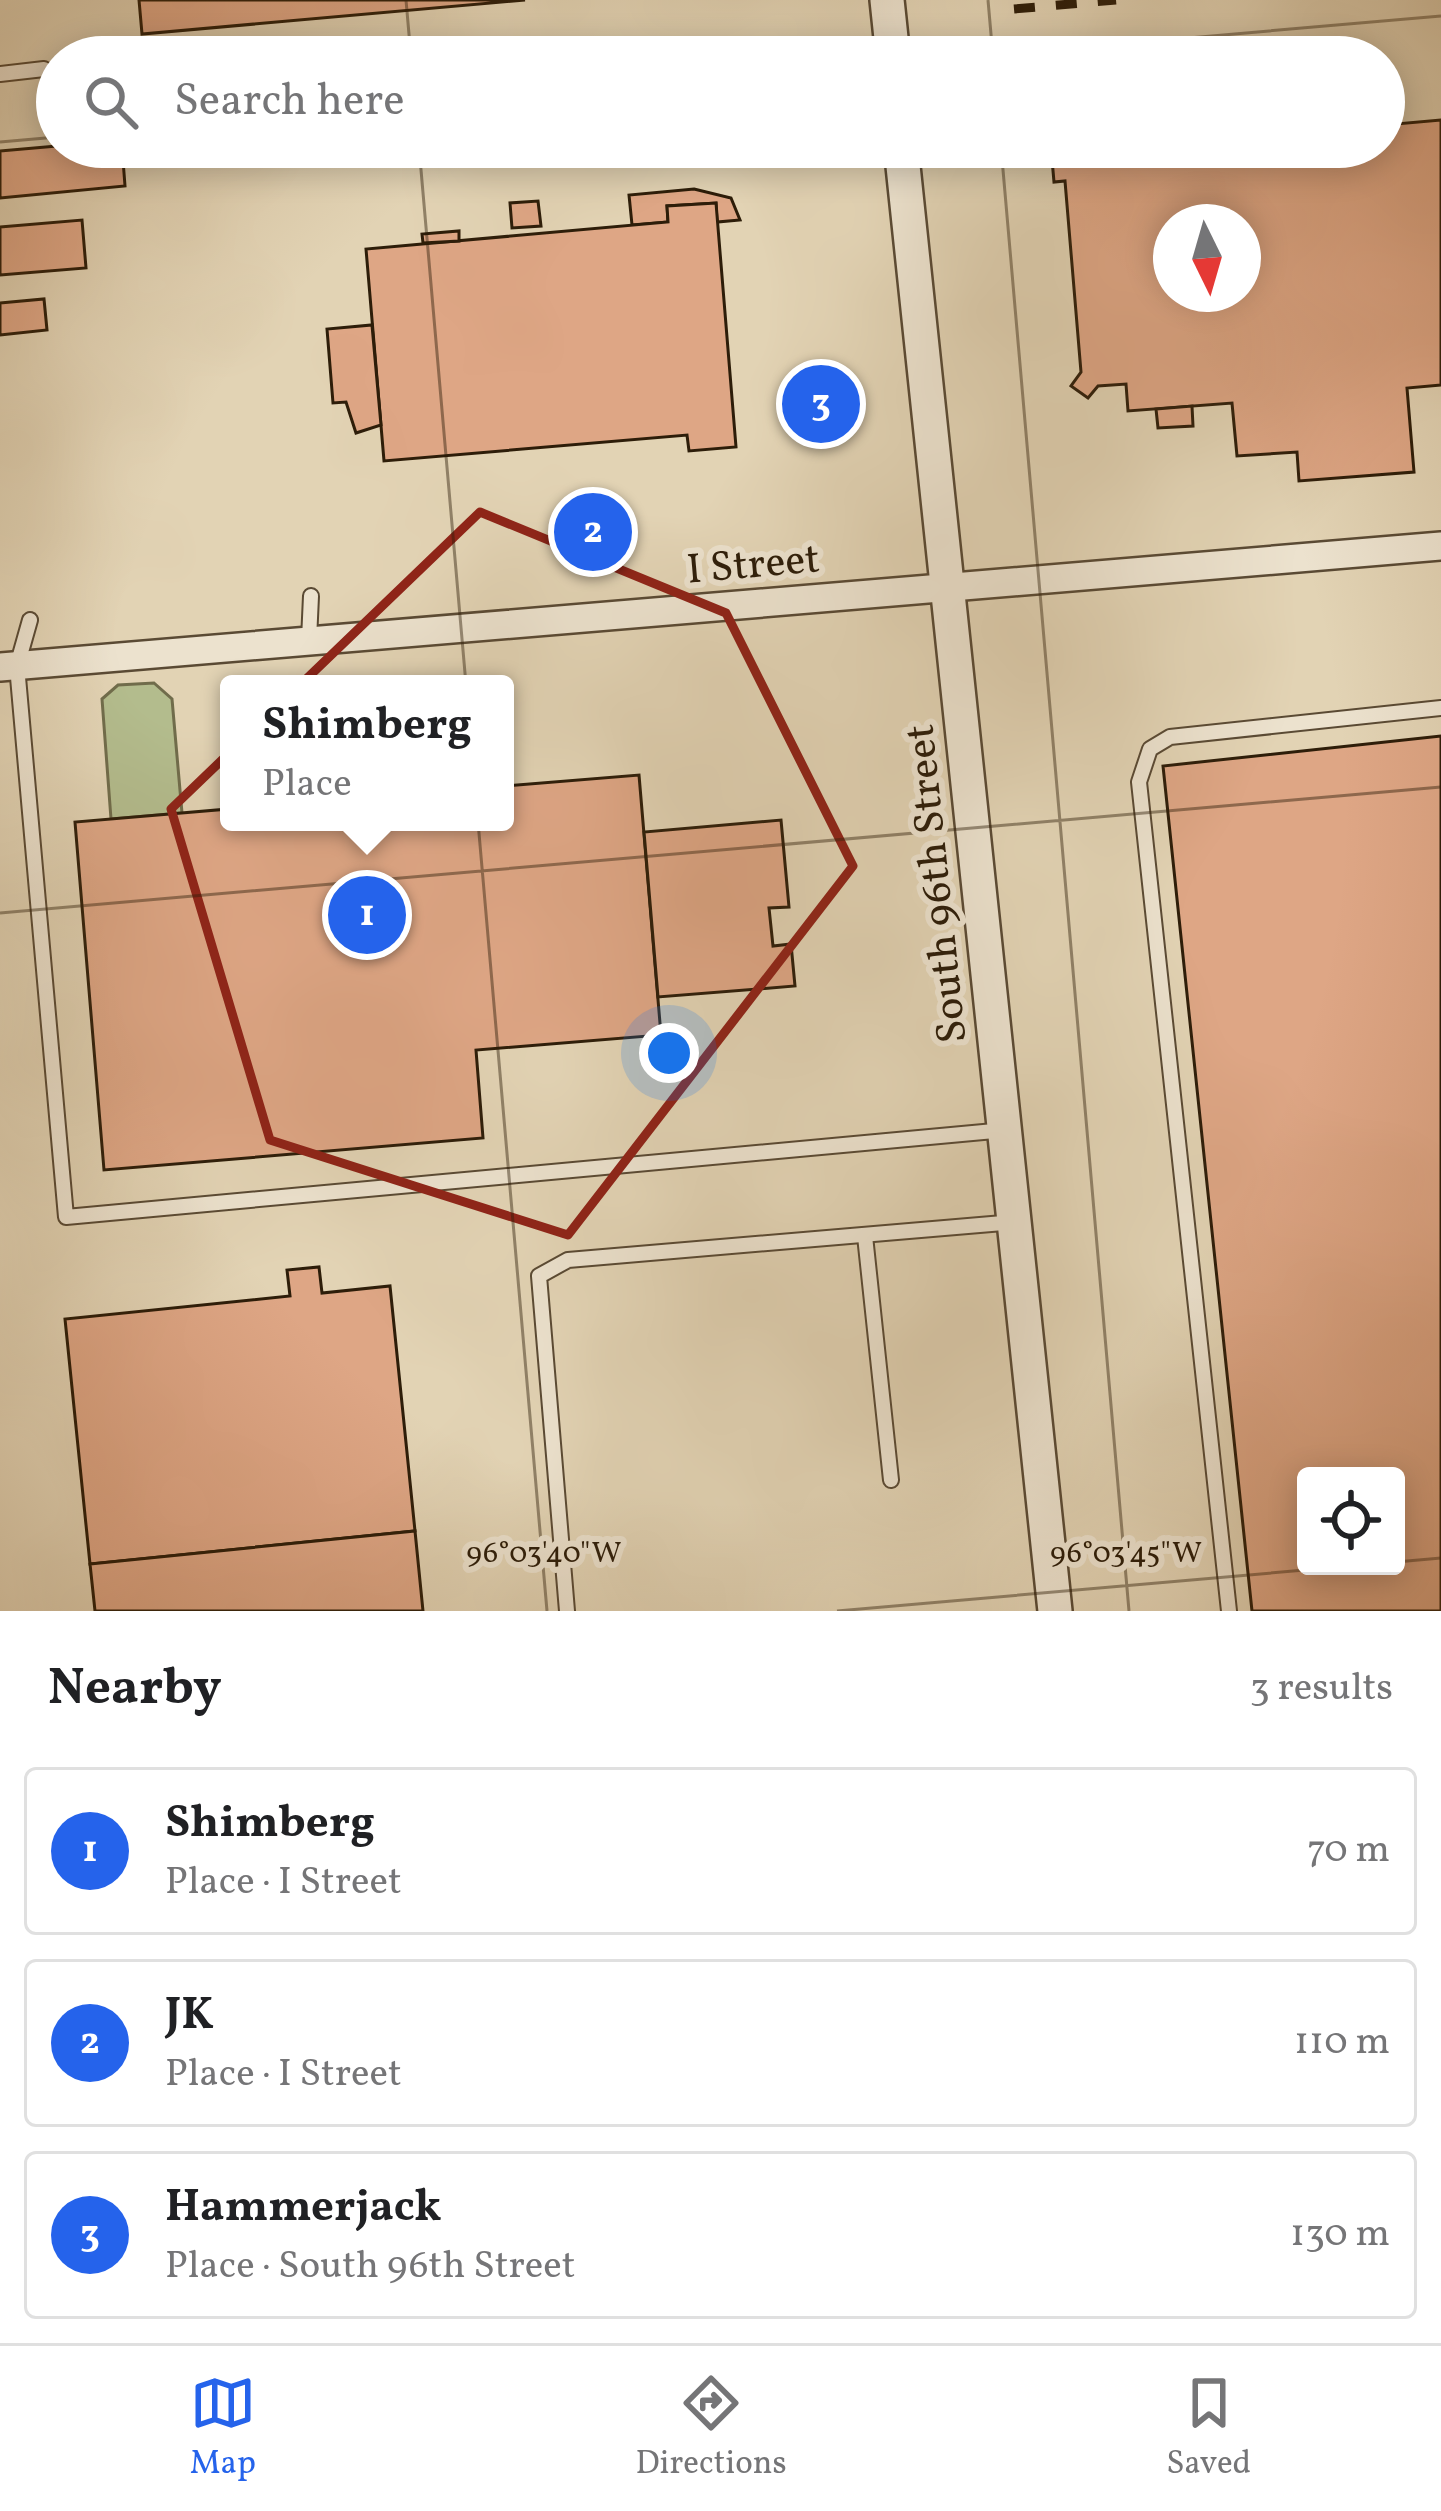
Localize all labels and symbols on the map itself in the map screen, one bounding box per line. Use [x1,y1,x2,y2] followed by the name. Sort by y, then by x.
[1153,204,1261,312] north arrow
[782,359,860,449] pin: 3
[554,487,632,577] pin: 2
[684,531,822,602] street label: I Street
[892,721,985,1046] street label: South 96th Street
[328,870,406,960] pin: 1
[639,1023,699,1083] your location
[466,1533,622,1575] text: 96°03'40"W
[1050,1533,1202,1575] text: 96°03'45"W

